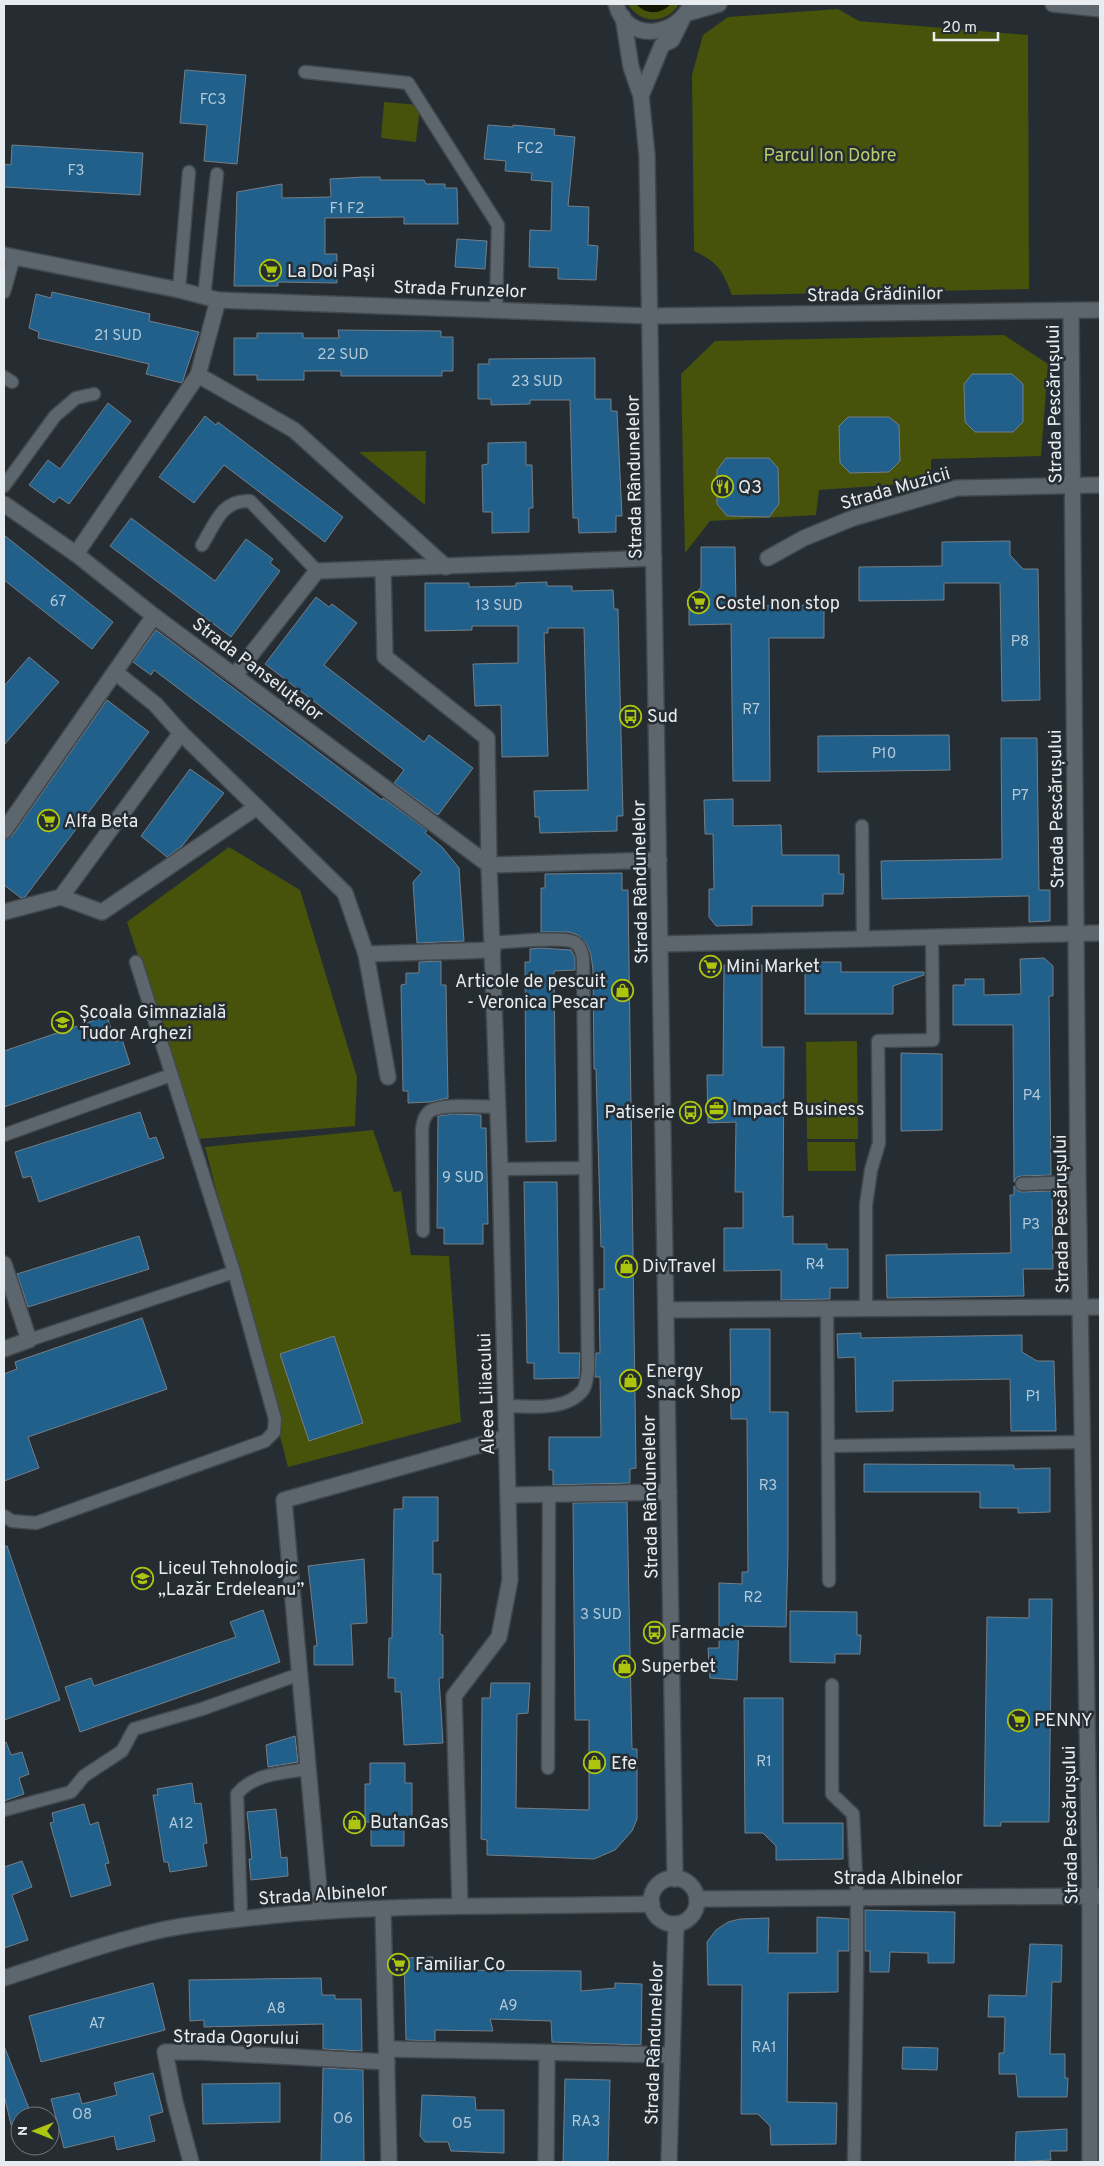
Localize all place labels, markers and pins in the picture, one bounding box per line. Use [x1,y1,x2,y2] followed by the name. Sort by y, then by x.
[259,259,283,283] supermarket icon: La Doi Pași
[287,261,375,284] place label: La Doi Pași
[710,475,734,499] restaurant icon: Q3
[738,477,762,500] place label: Q3
[687,591,711,615] supermarket icon: Costel non stop
[715,593,840,616] place label: Costel non stop
[619,704,643,728] bus stop icon: Sud
[647,706,678,729] place label: Sud
[36,809,60,833] supermarket icon: Alfa Beta
[64,811,138,834] place label: Alfa Beta
[698,954,722,978] supermarket icon: Mini Market
[726,956,820,979] place label: Mini Market
[455,971,606,1015] place label: Articole de pescuit - Veronica Pescar
[610,979,634,1003] shop icon: Articole de pescuit - Veronica Pescar
[79,1002,226,1046] place label: Școala Gimnazială Tudor Arghezi
[51,1010,75,1034] school or university icon: Școala Gimnazială Tudor Arghezi
[704,1097,728,1121] office icon: Impact Business
[732,1099,864,1122] place label: Impact Business
[679,1100,703,1124] bus stop icon: Patiserie
[605,1102,675,1125] place label: Patiserie
[614,1254,638,1278] shop icon: DivTravel
[642,1256,716,1279] place label: DivTravel
[646,1361,741,1405] place label: Energy Snack Shop
[618,1369,642,1393] shop icon: Energy Snack Shop
[158,1558,304,1602] place label: Liceul Tehnologic „Lazăr Erdeleanu”
[130,1566,154,1590] school or university icon: Liceul Tehnologic „Lazăr Erdeleanu”
[643,1620,667,1644] bus stop icon: Farmacie
[671,1622,745,1645] place label: Farmacie
[613,1654,637,1678] shop icon: Superbet
[641,1656,716,1679] place label: Superbet
[1006,1708,1030,1732] supermarket icon: PENNY
[1034,1710,1093,1733] place label: PENNY
[583,1751,607,1775] shop icon: Efe
[611,1753,637,1776] place label: Efe
[342,1810,366,1834] shop icon: ButanGas
[370,1812,449,1835] place label: ButanGas
[387,1952,411,1976] supermarket icon: Familiar Co
[415,1954,505,1977] place label: Familiar Co

